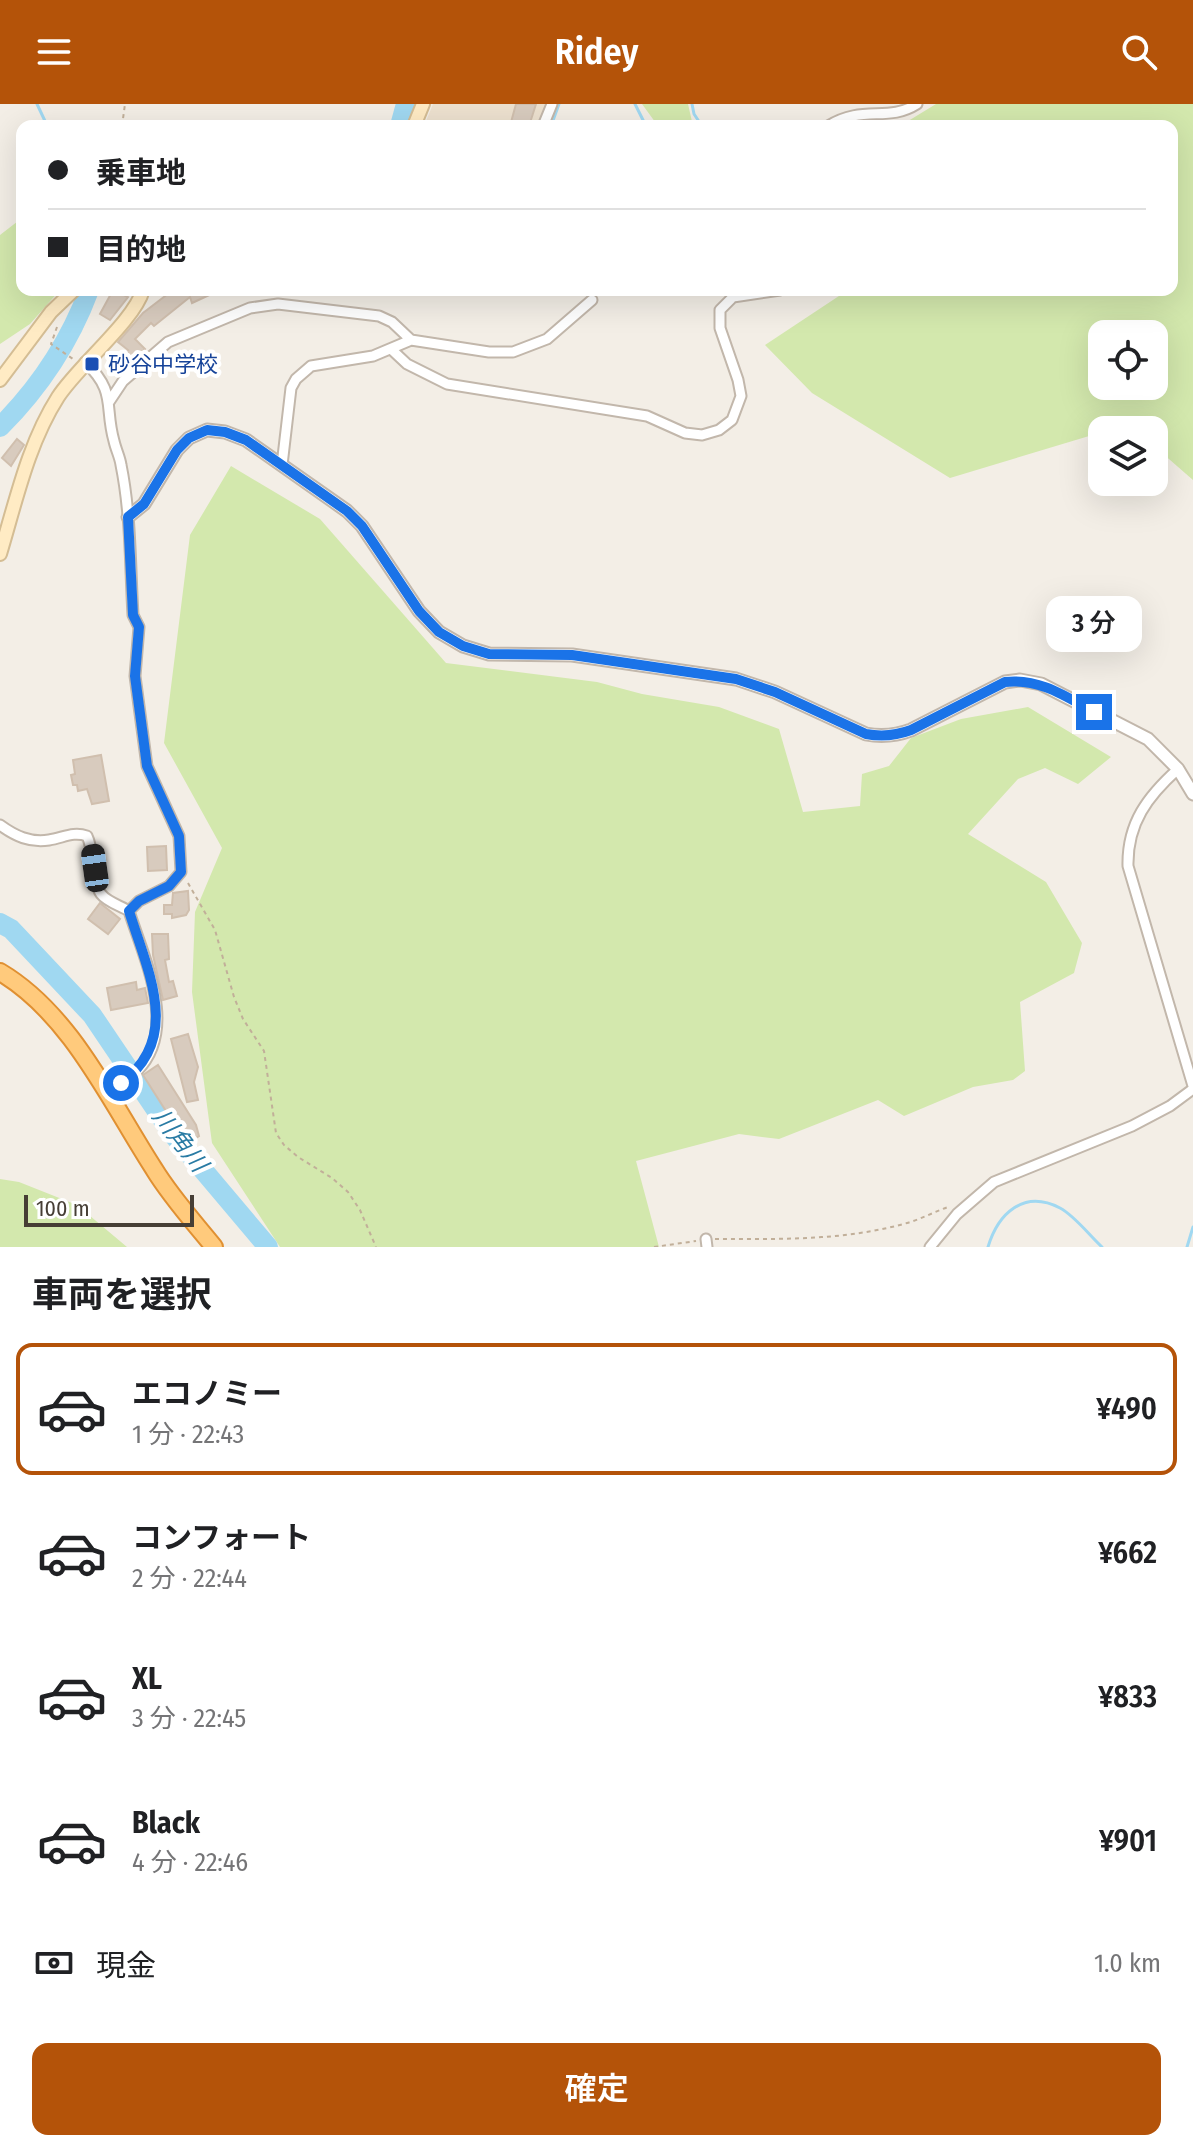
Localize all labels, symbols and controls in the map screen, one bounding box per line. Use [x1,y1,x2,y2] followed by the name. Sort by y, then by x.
[32,30,76,74] icon: menu
[555,30,638,74] text: Ridey
[1117,30,1161,74] icon: search
[96,155,186,191] text: 乗車地
[96,232,186,268] text: 目的地
[1088,320,1168,496] map controls
[1088,320,1168,400] button: locate
[108,351,218,378] place label: 砂谷中学校
[83,355,101,373] marker: 砂谷中学校
[1088,416,1168,496] button: layers
[1046,596,1142,652] callout: 3 分
[1072,608,1116,639] text: 3 分
[1076,694,1112,730] route end
[80,843,110,893] car
[103,1065,139,1101] route start
[147,1103,215,1179] water label: 川角川
[24,1191,194,1227] scale bar
[36,1195,90,1222] text: 100 m
[32,1273,212,1317] text: 車両を選択
[36,1373,108,1445] icon: car
[132,1376,282,1412] text: エコノミー
[1096,1391,1157,1427] text: ¥490
[132,1419,244,1450] text: 1 分 · 22:43
[36,1517,108,1589] icon: car
[132,1520,311,1556] text: コンフォート
[1098,1535,1157,1571] text: ¥662
[132,1563,247,1594] text: 2 分 · 22:44
[36,1661,108,1733] icon: car
[132,1661,162,1697] text: XL
[1098,1679,1157,1715] text: ¥833
[132,1703,246,1734] text: 3 分 · 22:45
[36,1805,108,1877] icon: car
[132,1805,200,1841] text: Black
[1099,1823,1157,1859] text: ¥901
[132,1847,248,1878] text: 4 分 · 22:46
[32,1941,76,1985] icon: cash
[96,1948,156,1984] text: 現金
[1094,1948,1161,1979] text: 1.0 km
[32,2043,1161,2135] button: 確定

